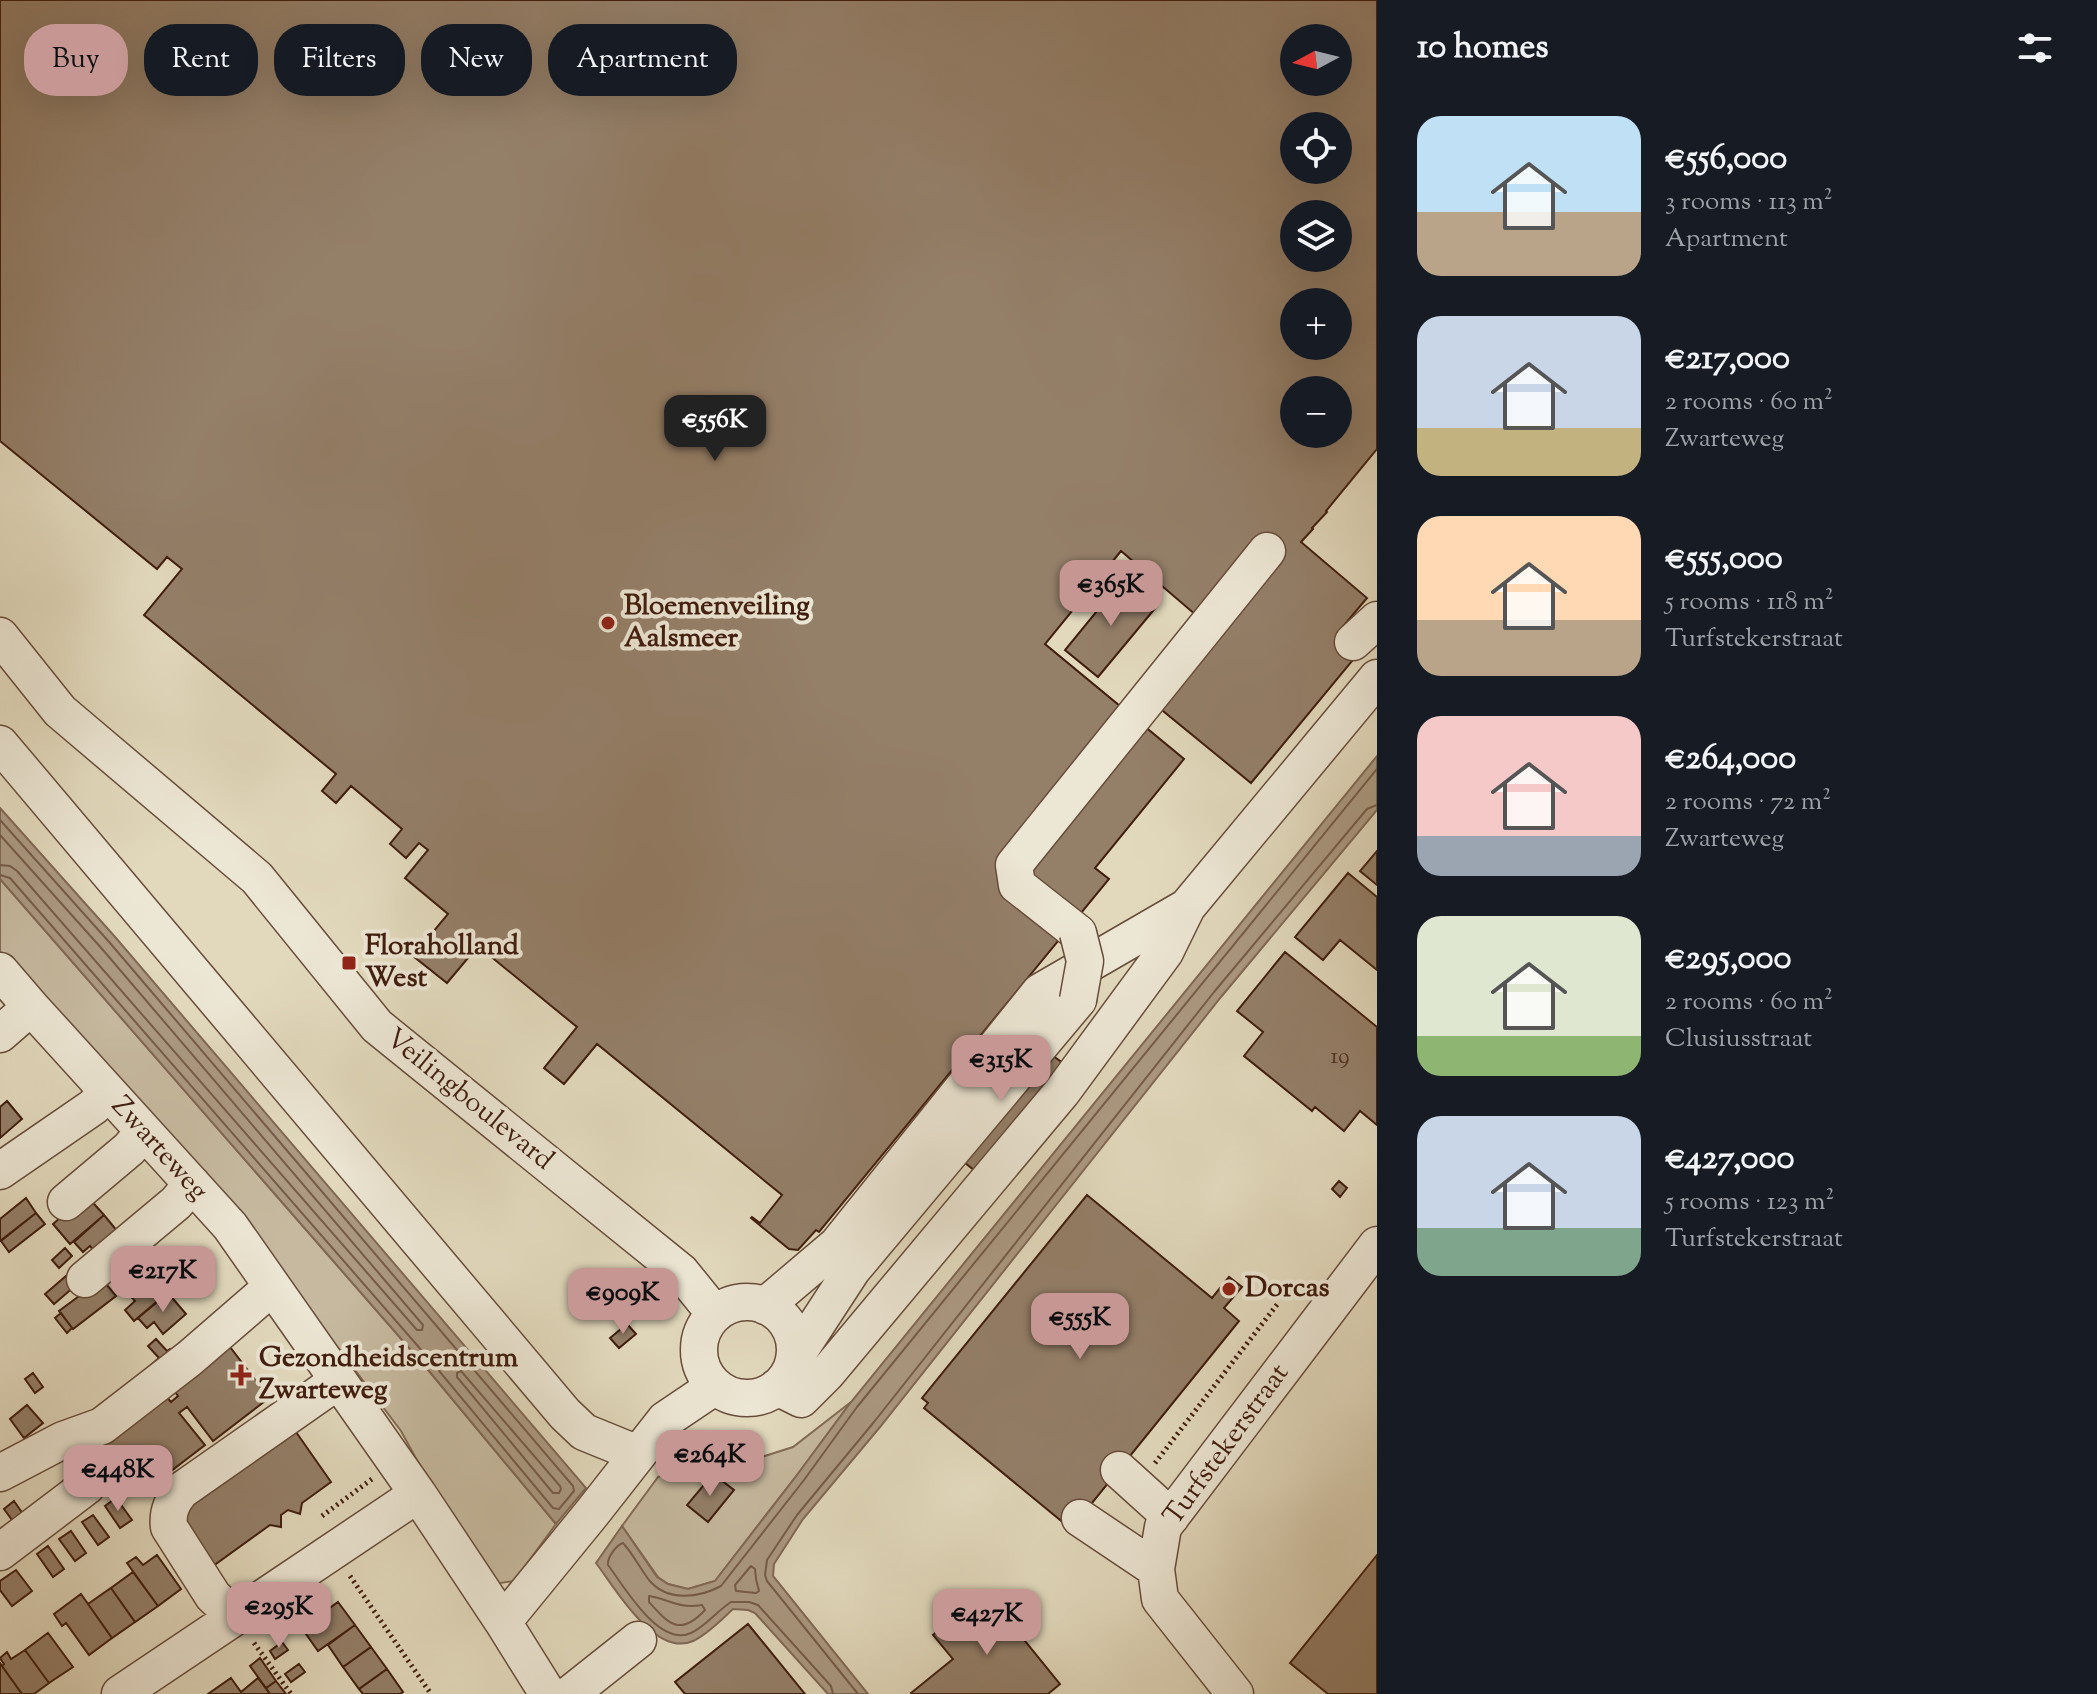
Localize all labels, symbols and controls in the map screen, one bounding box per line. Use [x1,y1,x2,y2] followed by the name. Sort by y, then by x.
[24,24,128,96] chip: Buy
[144,24,258,96] chip: Rent
[274,24,405,96] chip: Filters
[421,24,532,96] chip: New
[548,24,737,96] chip: Apartment
[1280,24,1352,96] north arrow
[1280,24,1352,448] map controls
[1417,24,1549,73] text: 10 homes
[2013,26,2057,70] icon: filters
[1280,112,1352,184] button: locate
[1665,135,1787,184] text: €556,000
[1481,148,1577,244] icon: home
[1665,184,1833,221] text: 3 rooms · 113 m²
[1280,200,1352,272] button: layers
[1665,221,1788,258] text: Apartment
[1280,288,1352,360] button: +
[1665,335,1790,384] text: €217,000
[1481,348,1577,444] icon: home
[1280,376,1352,448] button: −
[1665,384,1833,421] text: 2 rooms · 60 m²
[659,395,771,463] pin: €556K
[682,402,748,439] text: €556K
[1665,421,1784,458] text: Zwarteweg
[1665,535,1783,584] text: €555,000
[1481,548,1577,644] icon: home
[1055,560,1167,628] pin: €365K
[1078,567,1144,604] text: €365K
[1665,584,1833,621] text: 5 rooms · 118 m²
[624,587,810,659] place label: Bloemenveiling Aalsmeer
[599,614,617,632] marker: Bloemenveiling Aalsmeer
[1665,621,1843,658] text: Turfstekerstraat
[1665,735,1796,784] text: €264,000
[1481,748,1577,844] icon: home
[1665,784,1831,821] text: 2 rooms · 72 m²
[1665,821,1784,858] text: Zwarteweg
[365,927,519,999] place label: Floraholland West
[1665,935,1791,984] text: €295,000
[1481,948,1577,1044] icon: home
[340,954,358,972] marker: Floraholland West
[1665,984,1833,1021] text: 2 rooms · 60 m²
[376,1019,562,1181] street label: Veilingboulevard
[1665,1021,1812,1058] text: Clusiusstraat
[945,1035,1057,1103] pin: €315K
[1330,1040,1350,1074] house number: 19
[969,1042,1033,1079] text: €315K
[101,1088,217,1210] street label: Zwarteweg
[1665,1135,1795,1184] text: €427,000
[1481,1148,1577,1244] icon: home
[1665,1184,1834,1221] text: 5 rooms · 123 m²
[1665,1221,1843,1258] text: Turfstekerstraat
[107,1246,219,1314] pin: €217K
[129,1253,197,1290] text: €217K
[567,1268,679,1336] pin: €909K
[1245,1269,1330,1309] place label: Dorcas
[586,1275,660,1312] text: €909K
[1220,1280,1238,1298] marker: Dorcas
[1024,1293,1136,1361] pin: €555K
[1049,1300,1111,1337] text: €555K
[259,1339,519,1411] place label: Gezondheidscentrum Zwarteweg
[1155,1355,1300,1534] street label: Turfstekerstraat
[230,1364,252,1386] marker: Gezondheidscentrum Zwarteweg
[654,1430,766,1498] pin: €264K
[674,1437,746,1474] text: €264K
[62,1445,174,1513] pin: €448K
[82,1452,154,1489] text: €448K
[223,1582,335,1650] pin: €295K
[245,1589,313,1626] text: €295K
[931,1589,1043,1657] pin: €427K
[951,1596,1023,1633] text: €427K

